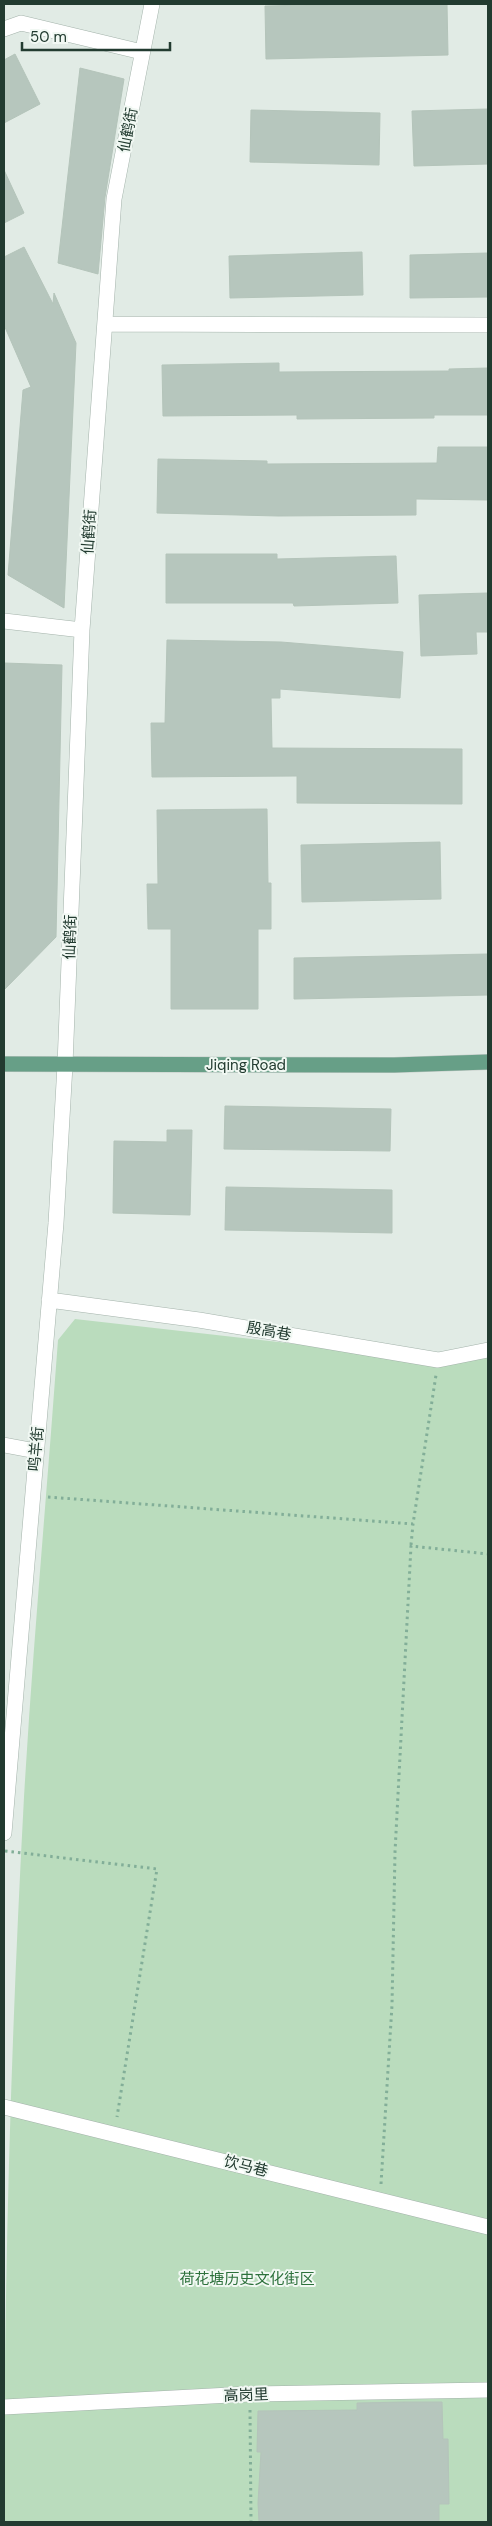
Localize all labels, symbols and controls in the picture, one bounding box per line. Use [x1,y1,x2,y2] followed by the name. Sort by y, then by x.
[22,20,170,52] scale bar
[30,27,67,47] text: 50 m
[114,106,142,154] street label: 仙鹤街
[77,509,101,555] street label: 仙鹤街
[59,914,81,960] street label: 仙鹤街
[206,1055,286,1075] street label: Jiqing Road
[245,1317,293,1345] street label: 殷高巷
[24,1426,48,1472] street label: 鸣羊街
[222,2151,270,2181] street label: 饮马巷
[179,2269,315,2289] park label: 荷花塘历史文化街区
[223,2384,269,2406] street label: 高岗里

